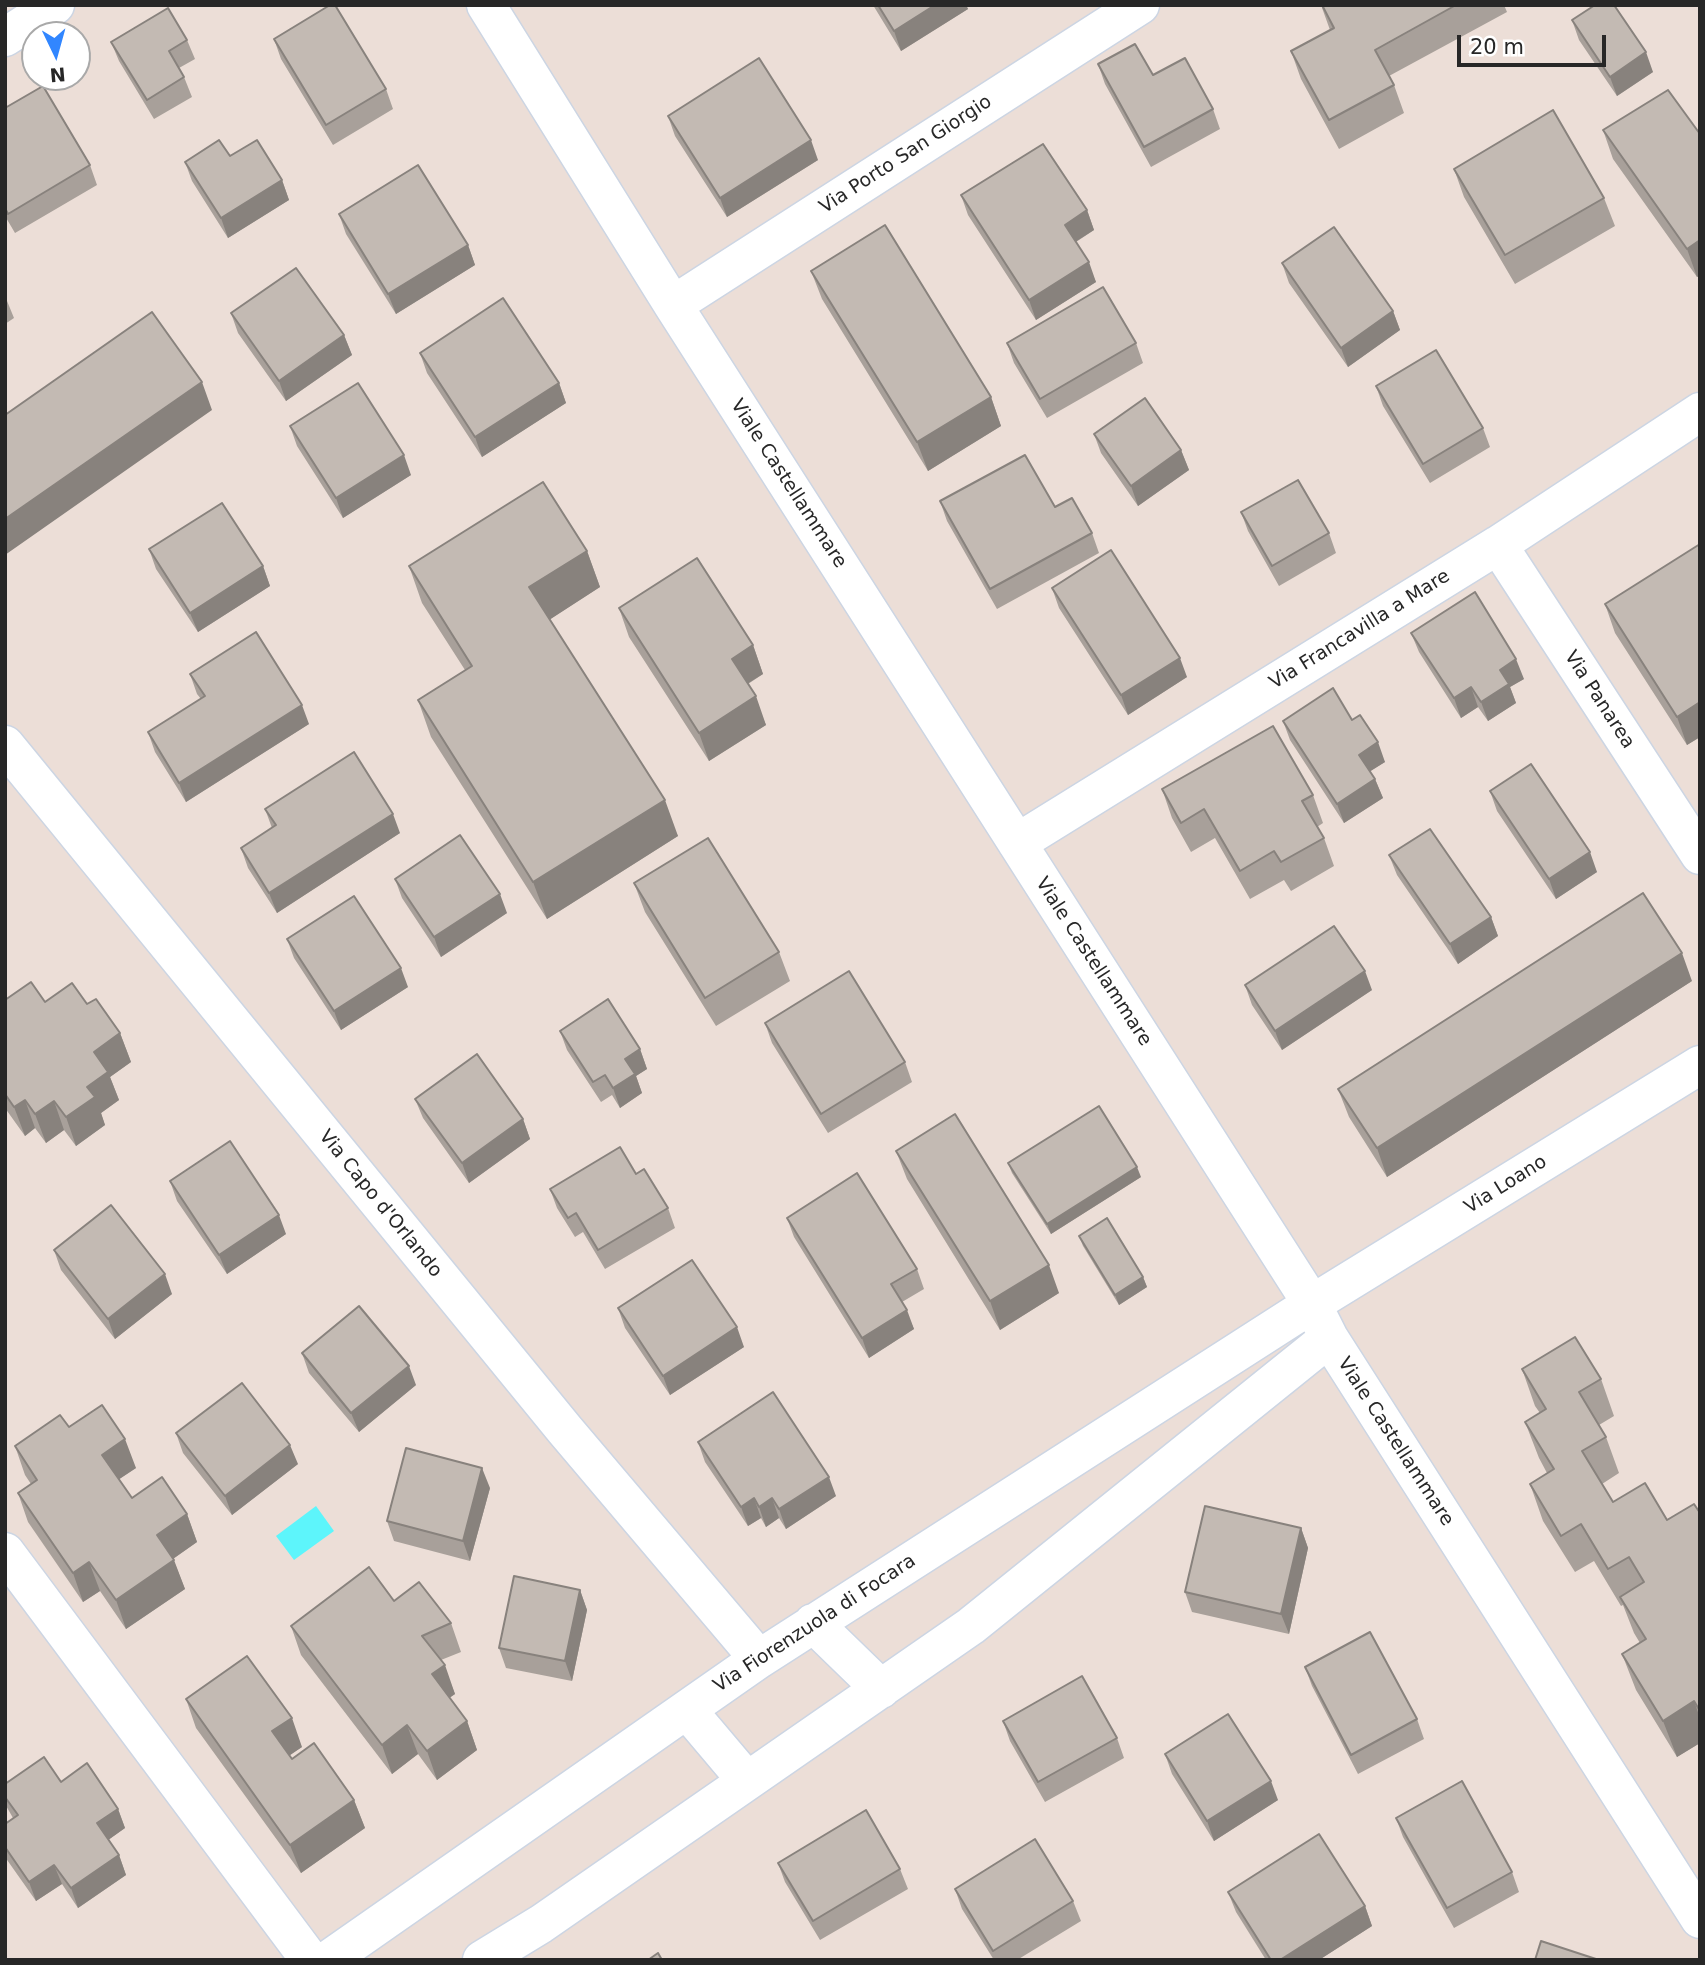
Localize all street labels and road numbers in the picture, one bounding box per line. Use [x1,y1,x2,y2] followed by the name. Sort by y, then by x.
[816,91,996,219] street label: Via Porto San Giorgio
[725,395,851,573] street label: Viale Castellammare
[1266,565,1454,695] street label: Via Francavilla a Mare
[1559,647,1639,753] street label: Via Panarea
[1030,873,1156,1051] street label: Viale Castellammare
[314,1126,446,1282] street label: Via Capo d'Orlando
[1461,1151,1551,1219] street label: Via Loano
[1332,1353,1458,1531] street label: Viale Castellammare
[710,1550,920,1698] street label: Via Fiorenzuola di Focara

